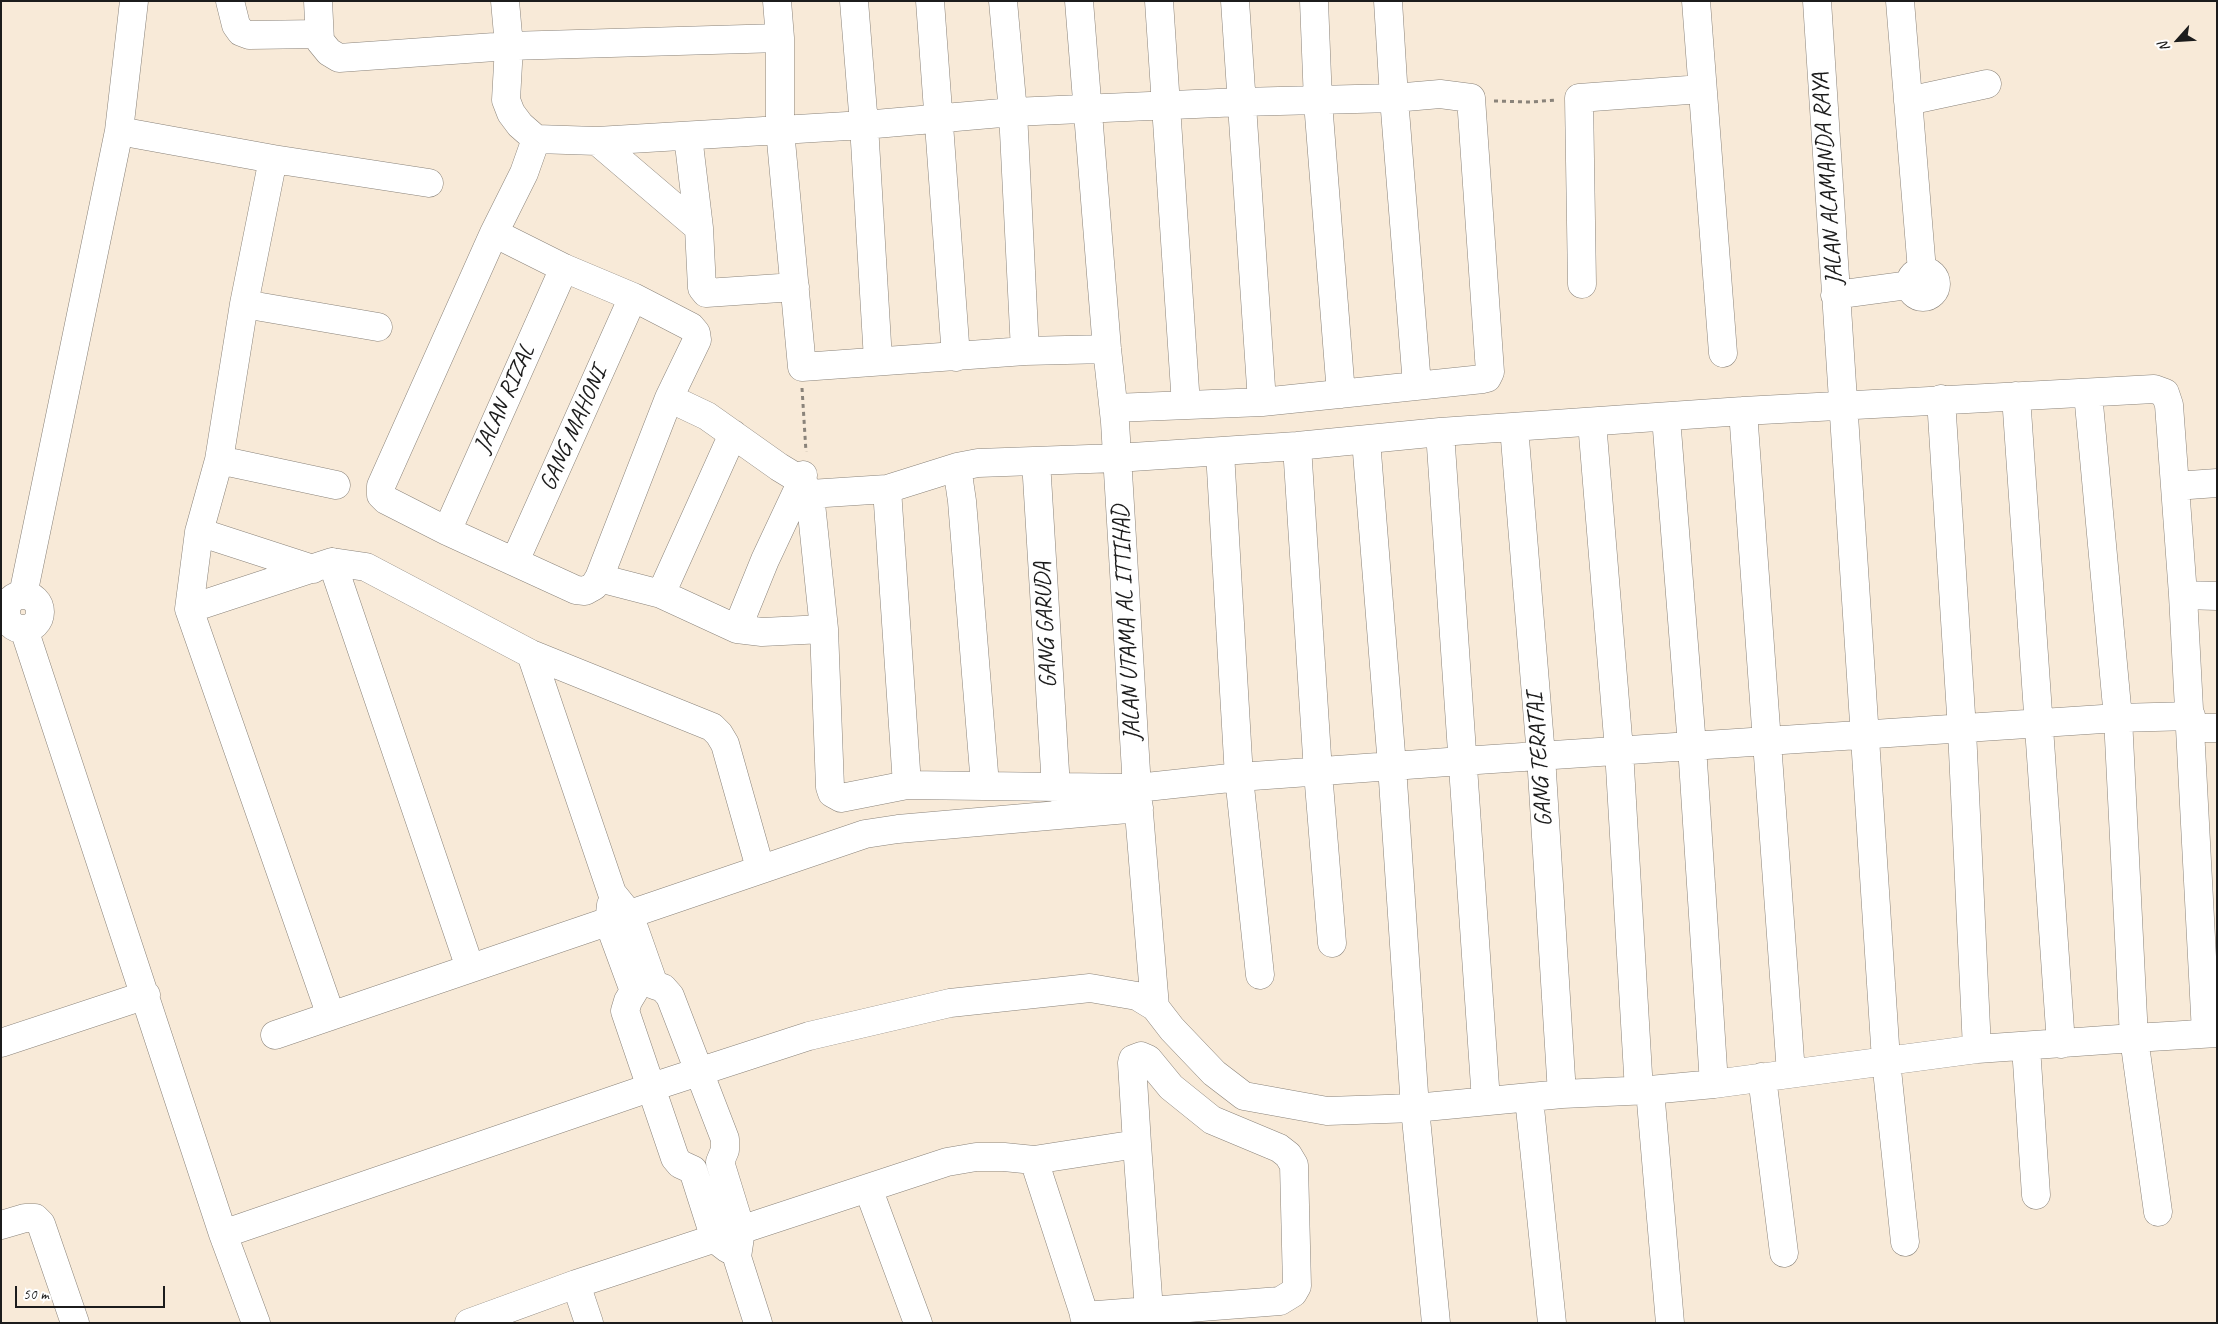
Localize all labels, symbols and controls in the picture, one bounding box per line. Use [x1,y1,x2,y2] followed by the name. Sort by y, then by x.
[2153,15,2203,65] north arrow
[2155,39,2174,54] text: N
[1806,72,1850,286] street label: JALAN ALAMANDA RAYA
[468,340,542,458] street label: JALAN RIZAL
[534,363,614,495] street label: GANG MAHONI
[1106,504,1148,742] street label: JALAN UTAMA AL ITTIHAD
[1028,561,1064,689] street label: GANG GARUDA
[1521,692,1559,828] street label: GANG TERATAI
[18,1276,168,1308] scale bar
[23,1285,49,1304] text: 50 m

